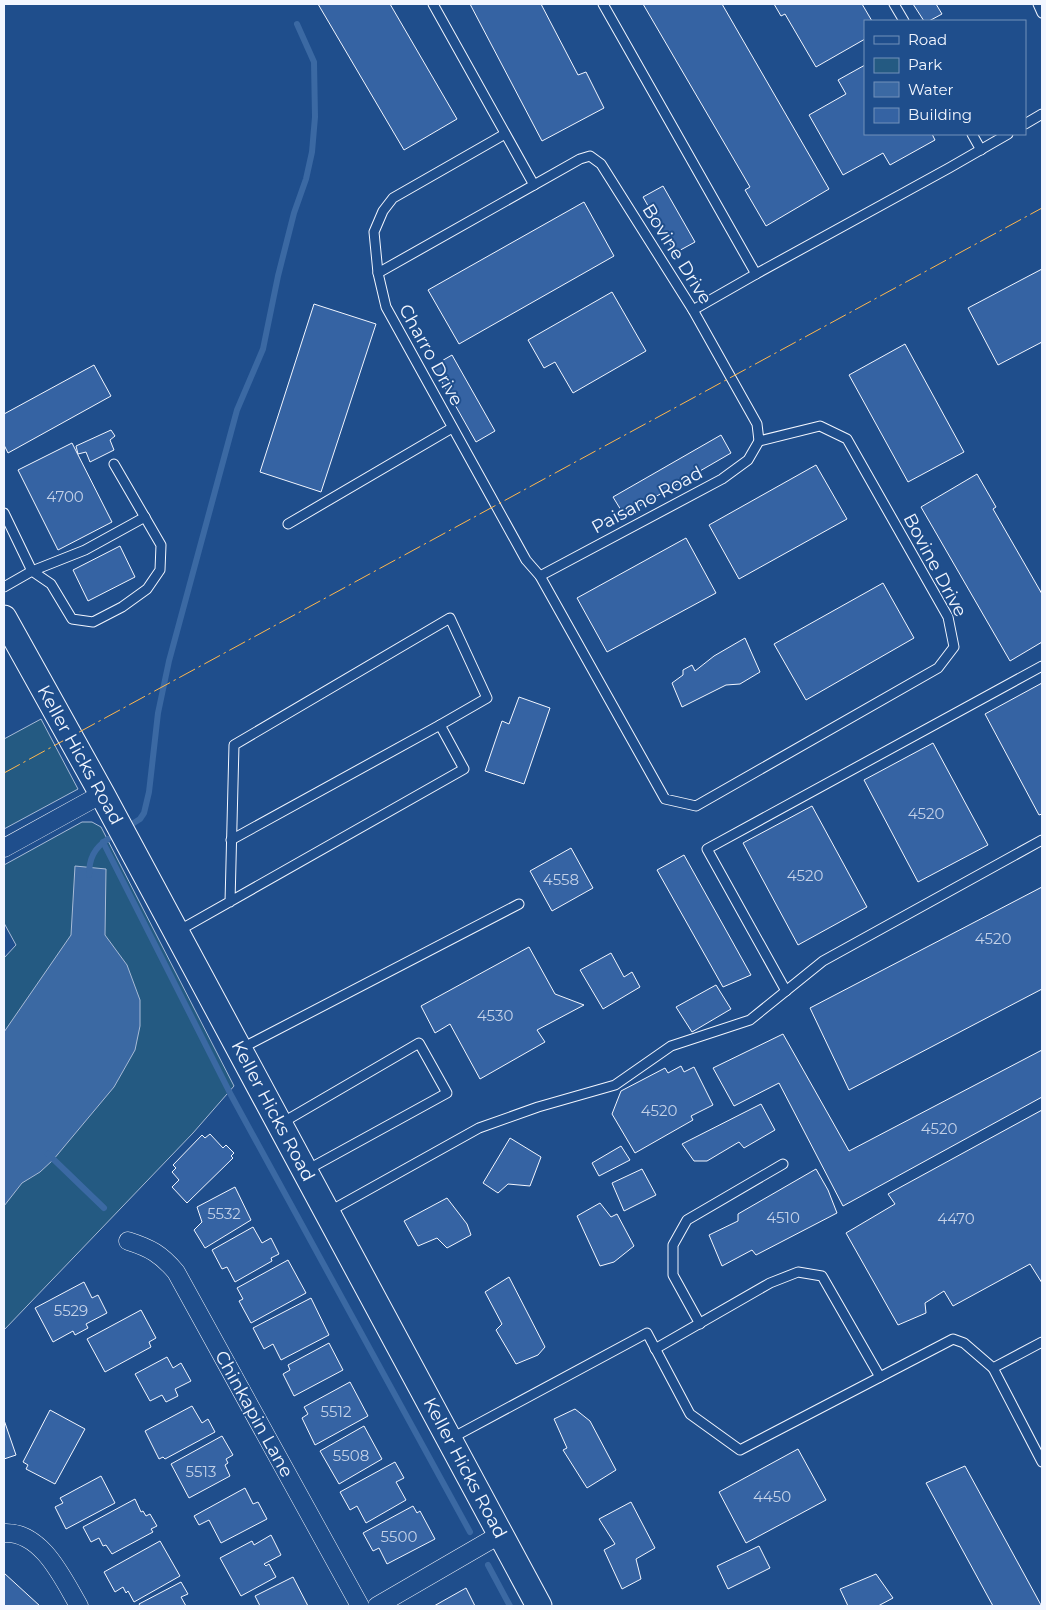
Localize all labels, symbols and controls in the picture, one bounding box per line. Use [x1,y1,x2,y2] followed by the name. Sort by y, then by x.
[864,20,1026,135] legend
[908,30,947,49] text: Road
[908,55,942,74] text: Park
[908,80,954,99] text: Water
[908,105,972,124] text: Building
[637,200,717,308] street label: Bovine Drive
[394,300,468,410] street label: Charro Drive
[588,461,706,539] street label: Paisano Road
[46,487,84,506] house number: 4700
[899,509,972,621] street label: Bovine Drive
[33,681,127,829] street label: Keller Hicks Road
[908,804,944,823] house number: 4520
[787,866,823,885] house number: 4520
[543,870,579,889] house number: 4558
[975,929,1011,948] house number: 4520
[477,1006,513,1025] house number: 4530
[227,1037,319,1185] street label: Keller Hicks Road
[641,1101,677,1120] house number: 4520
[921,1119,957,1138] house number: 4520
[207,1204,241,1223] house number: 5532
[766,1208,800,1227] house number: 4510
[937,1209,975,1228] house number: 4470
[54,1301,88,1320] house number: 5529
[210,1347,298,1481] street label: Chinkapin Lane
[419,1394,511,1542] street label: Keller Hicks Road
[321,1402,351,1421] house number: 5512
[333,1446,369,1465] house number: 5508
[186,1462,216,1481] house number: 5513
[753,1487,791,1506] house number: 4450
[381,1527,417,1546] house number: 5500

